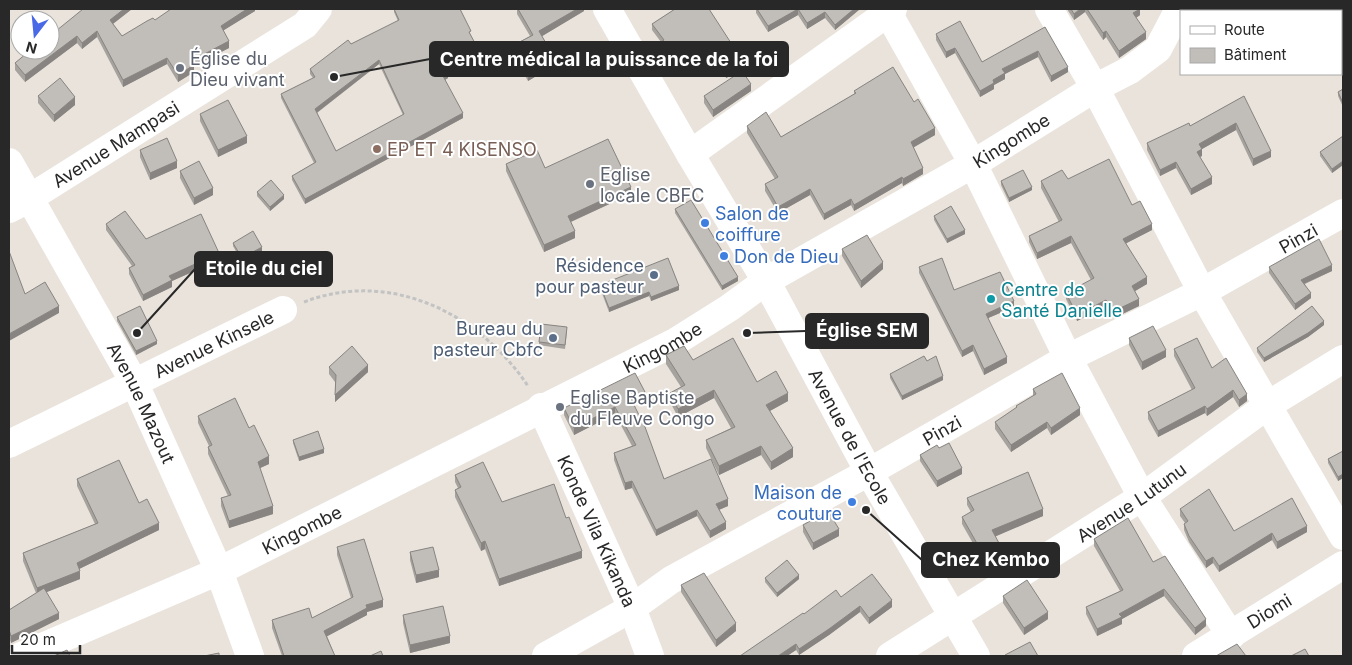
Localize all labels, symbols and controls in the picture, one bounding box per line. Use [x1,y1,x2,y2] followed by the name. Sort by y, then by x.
[10,10,60,60] north arrow
[1180,10,1342,75] legend
[1224,20,1265,39] text: Route
[24,38,39,58] text: N
[430,42,788,76] callout: Centre médical la puissance de la foi
[1224,45,1287,64] text: Bâtiment
[190,47,285,90] place label: Église du Dieu vivant
[440,48,778,71] text: Centre médical la puissance de la foi
[174,62,186,74] marker: Église du Dieu vivant
[48,96,183,192] street label: Avenue Mampasi
[969,108,1053,172] street label: Kingombe
[387,139,537,160] place label: EP ET 4 KISENSO
[371,143,383,155] marker: EP ET 4 KISENSO
[600,164,704,206] place label: Eglise locale CBFC
[584,178,596,190] marker: Eglise locale CBFC
[715,203,789,245] place label: Salon de coiffure
[699,217,711,229] marker: Salon de coiffure
[1275,219,1321,257] street label: Pinzi
[734,246,839,267] place label: Don de Dieu
[718,250,730,262] marker: Don de Dieu
[195,252,332,286] callout: Etoile du ciel
[535,255,644,297] place label: Résidence pour pasteur
[205,257,323,280] text: Etoile du ciel
[648,269,660,281] marker: Résidence pour pasteur
[1001,279,1122,321] place label: Centre de Santé Danielle
[985,293,997,305] marker: Centre de Santé Danielle
[151,306,277,382] street label: Avenue Kinsele
[806,314,928,348] callout: Église SEM
[619,317,706,377] street label: Kingombe
[433,318,543,360] place label: Bureau du pasteur Cbfc
[816,319,918,342] text: Église SEM
[547,332,559,344] marker: Bureau du pasteur Cbfc
[103,339,180,466] street label: Avenue Mazout
[805,365,896,508] street label: Avenue de l'Ecole
[570,387,715,429] place label: Eglise Baptiste du Fleuve Congo
[554,401,566,413] marker: Eglise Baptiste du Fleuve Congo
[919,411,965,450] street label: Pinzi
[554,452,641,610] street label: Konde Vila Kikanda
[1073,458,1190,546] street label: Avenue Lutunu
[754,482,842,524] place label: Maison de couture
[846,496,858,508] marker: Maison de couture
[258,501,345,558] street label: Kingombe
[922,543,1059,577] callout: Chez Kembo
[932,548,1050,571] text: Chez Kembo
[1243,589,1295,632] street label: Diomi
[12,622,80,654] scale bar
[20,630,56,649] text: 20 m

